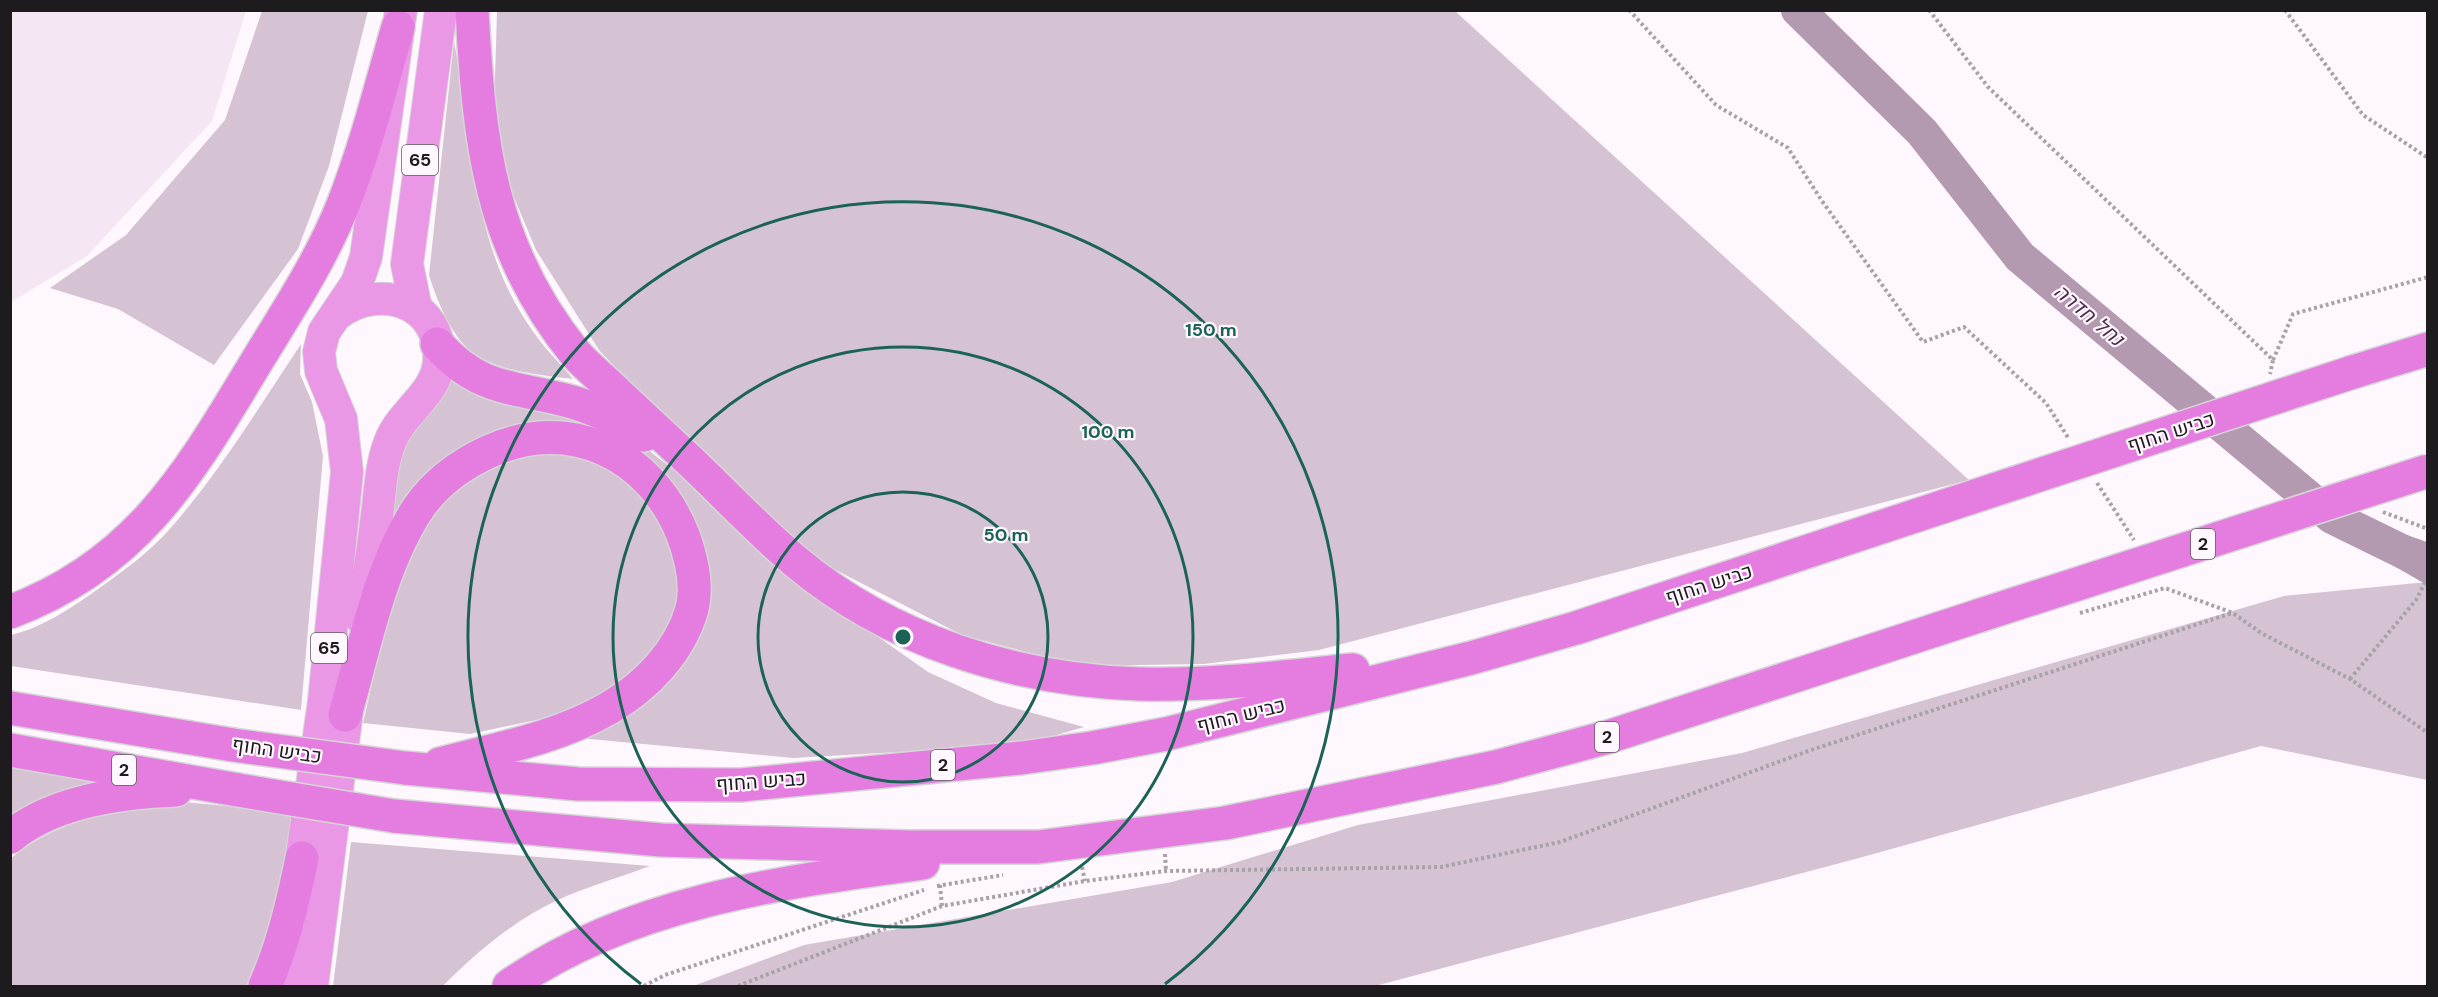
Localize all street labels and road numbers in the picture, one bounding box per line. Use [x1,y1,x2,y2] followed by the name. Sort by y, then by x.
[402,145,438,175] road number: 65
[2124,406,2218,458] street label: כביש החוף
[2191,529,2215,559] road number: 2
[1662,558,1756,610] street label: כביש החוף
[311,633,347,663] road number: 65
[1194,691,1288,739] street label: כביש החוף
[1595,722,1619,752] road number: 2
[231,731,323,769] street label: כביש החוף
[931,750,955,780] road number: 2
[112,755,136,785] road number: 2
[715,765,807,797] street label: כביש החוף

